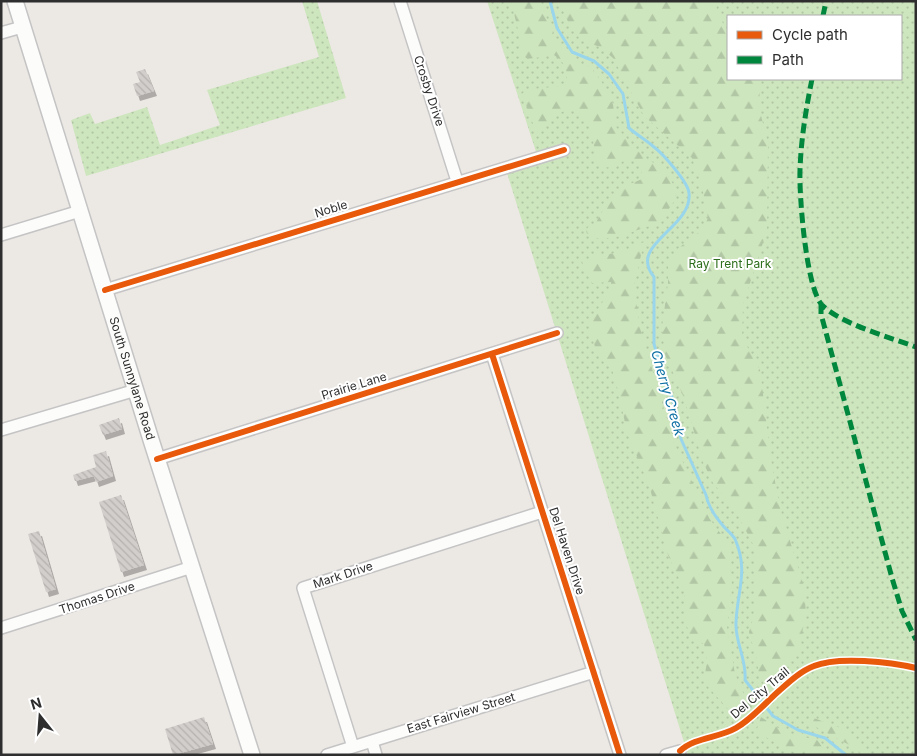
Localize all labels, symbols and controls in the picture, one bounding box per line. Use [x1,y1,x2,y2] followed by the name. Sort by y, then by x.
[727,15,902,80] legend
[772,25,848,44] text: Cycle path
[772,50,804,69] text: Path
[411,54,448,128] street label: Crosby Drive
[313,196,349,221] street label: Noble
[689,256,772,271] park label: Ray Trent Park
[106,315,159,442] street label: South Sunnylane Road
[648,348,689,438] water label: Cherry Creek
[319,368,388,403] street label: Prairie Lane
[546,505,589,597] street label: Del Haven Drive
[311,558,375,591] street label: Mark Drive
[57,578,137,617] street label: Thomas Drive
[727,664,792,722] street label: Del City Trail
[405,689,517,736] street label: East Fairview Street
[15,691,65,741] north arrow
[28,693,44,713] text: N

